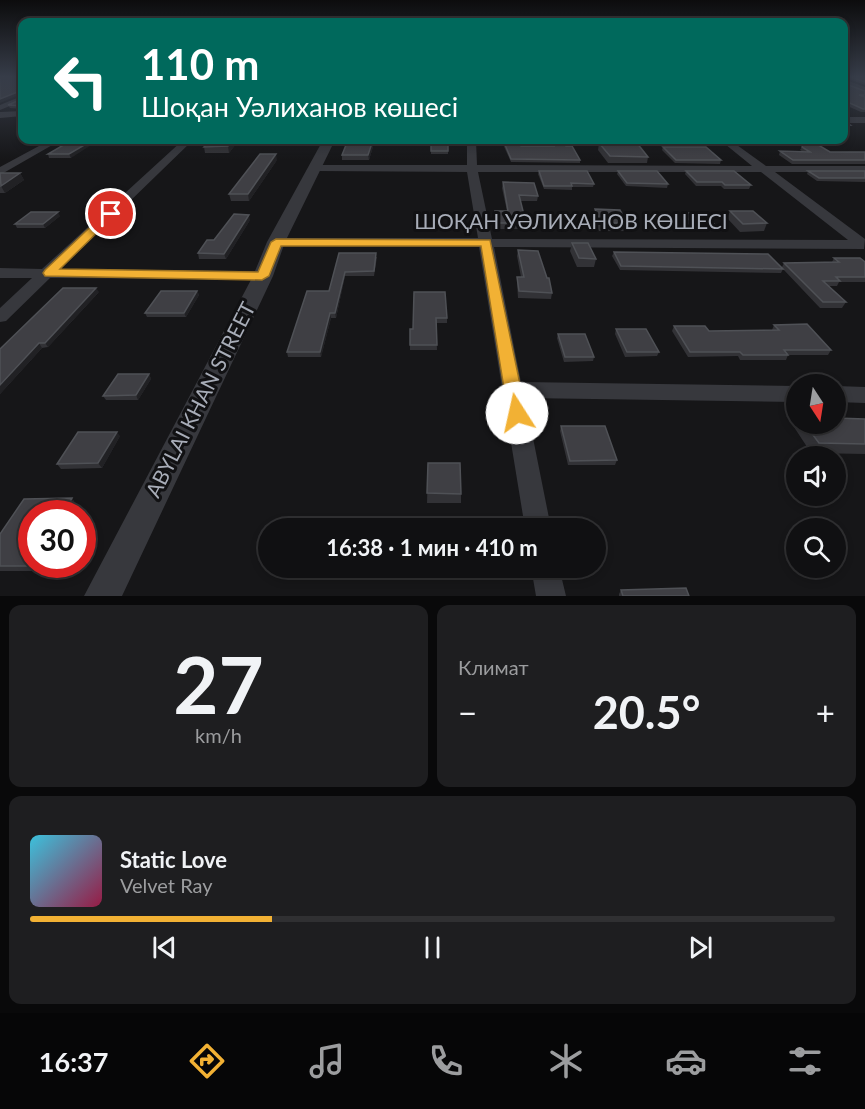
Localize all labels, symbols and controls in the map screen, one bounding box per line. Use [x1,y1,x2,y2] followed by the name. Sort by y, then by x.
[141,39,259,89] text: 110 m
[42,42,120,120] icon: left
[141,90,458,123] text: Шоқан Уәлиханов көшесі
[85,188,136,239] pin
[94,197,127,230] icon: arrive
[414,208,728,233] street label: ШОҚАН УӘЛИХАНОВ КӨШЕСІ
[140,297,260,501] street label: ABYLAI KHAN STREET
[786,374,846,434] north arrow
[786,374,846,578] map controls
[485,381,549,445] position arrow
[786,446,846,506] button: sound
[18,500,96,578] speed limit sign: 30
[786,518,846,578] button: search
[326,534,538,561] text: 16:38 · 1 мин · 410 m
[173,637,264,731] text: 27
[458,655,529,679] text: Климат
[593,685,700,739] text: 20.5°
[458,692,477,732] text: −
[816,692,835,732] text: +
[195,723,242,747] text: km/h
[120,846,227,873] text: Static Love
[120,873,213,897] text: Velvet Ray
[148,931,181,964] icon: previous
[416,931,449,964] icon: pause
[684,931,717,964] icon: next
[186,1040,228,1082] icon: directions
[306,1040,348,1082] icon: music
[425,1040,467,1082] icon: phone
[545,1040,587,1082] icon: climate
[665,1040,707,1082] icon: car
[784,1040,826,1082] icon: filters
[39,1045,108,1078] text: 16:37

